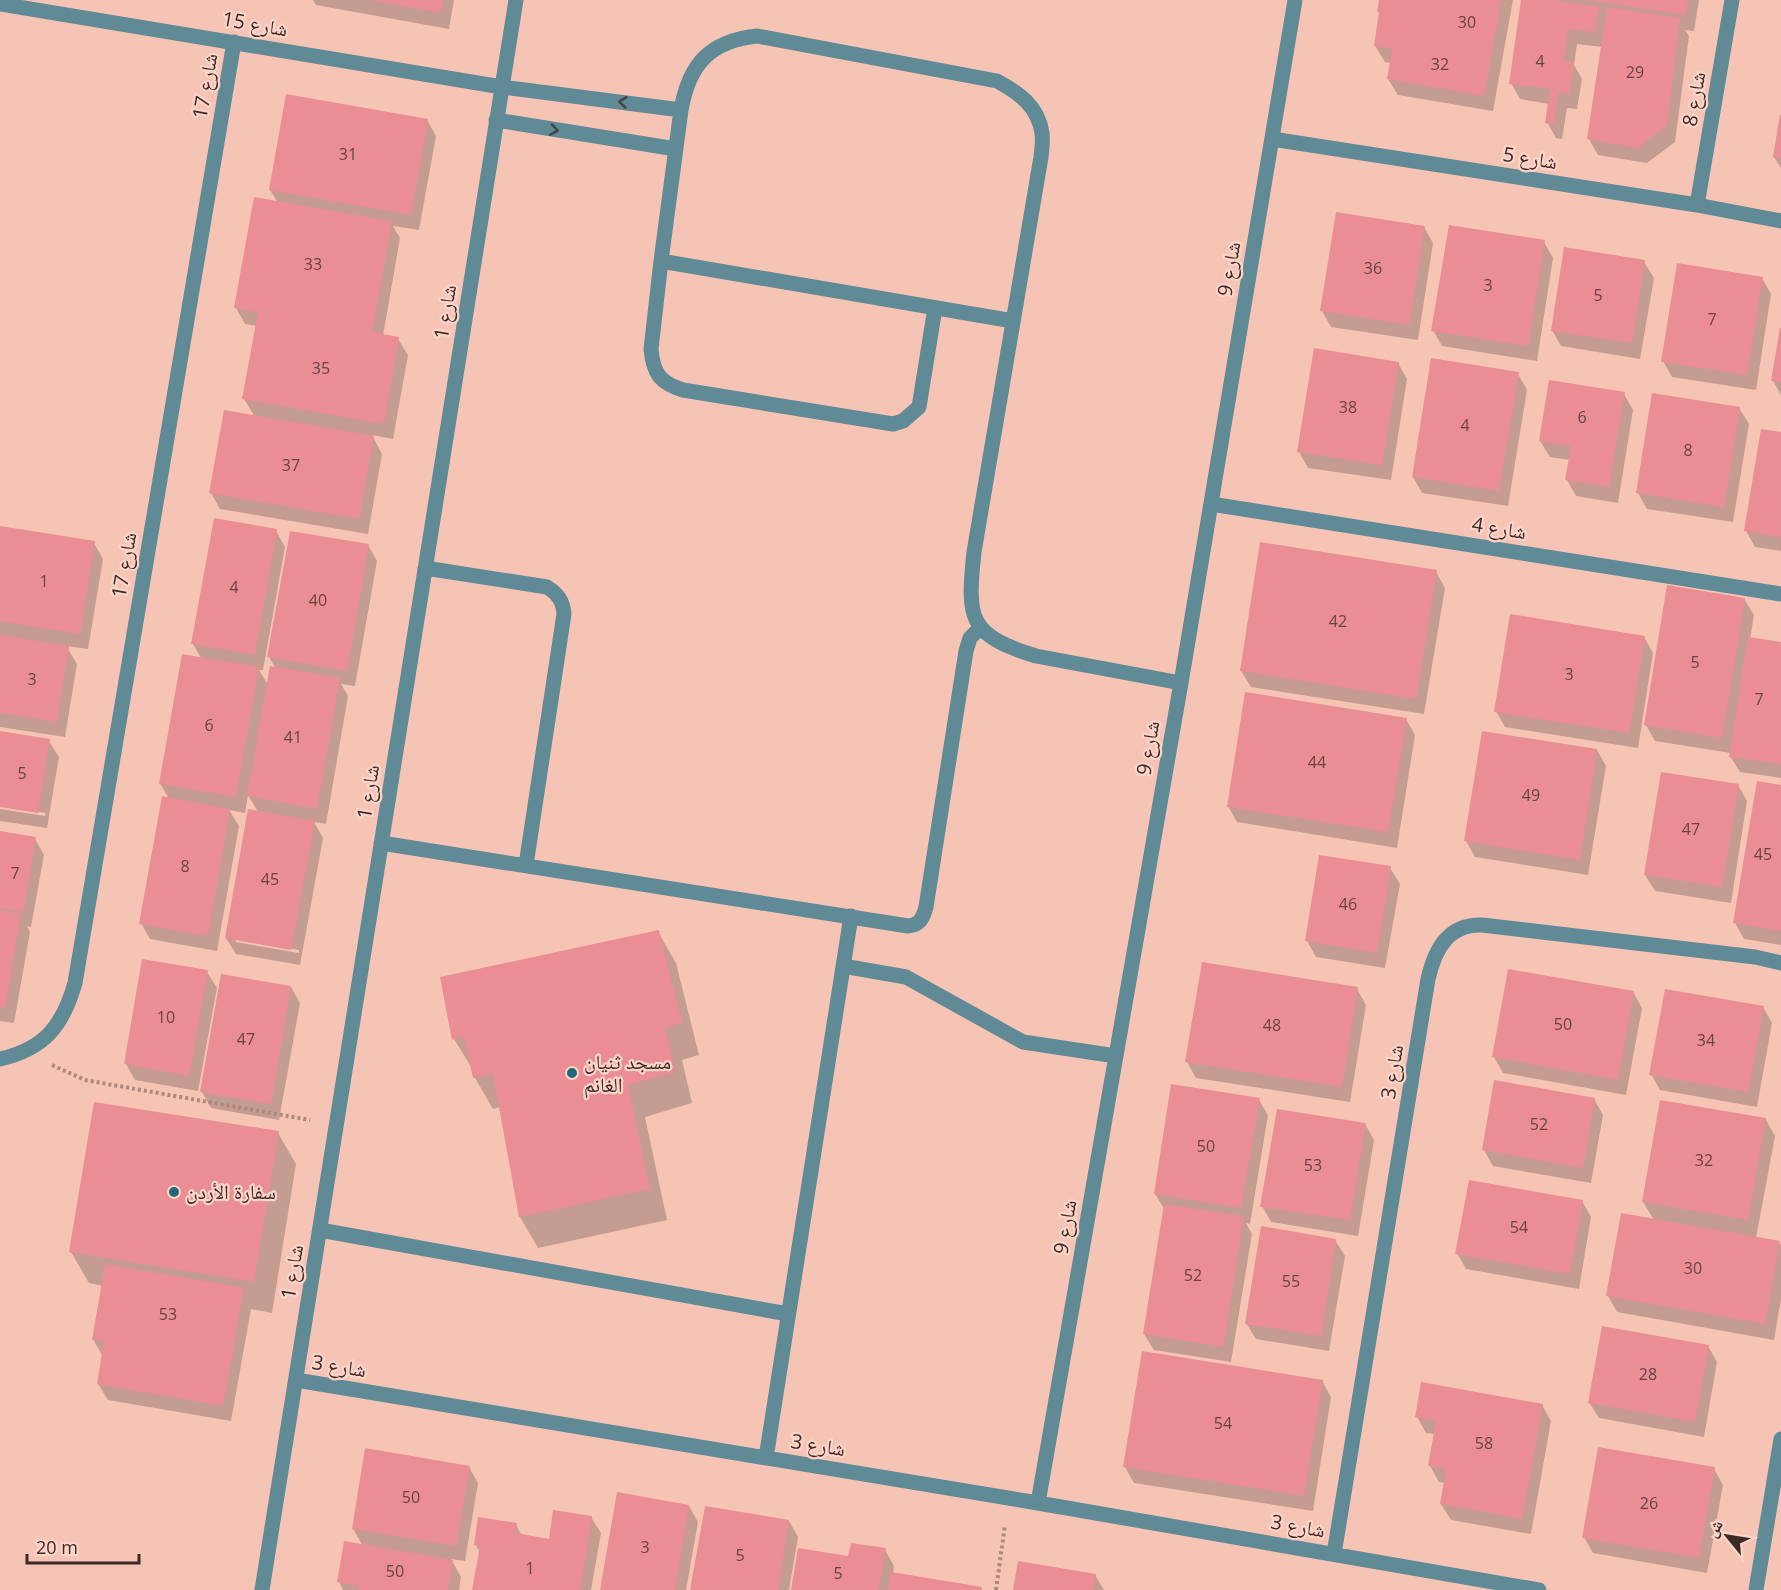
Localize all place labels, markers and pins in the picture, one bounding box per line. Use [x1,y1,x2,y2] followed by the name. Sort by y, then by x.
[584,1048,671,1099] place label: مسجد ثنيان الغانم
[565,1066,579,1080] marker: مسجد ثنيان الغانم
[186,1178,276,1205] place label: سفارة الأردن
[167,1185,181,1199] marker: سفارة الأردن

